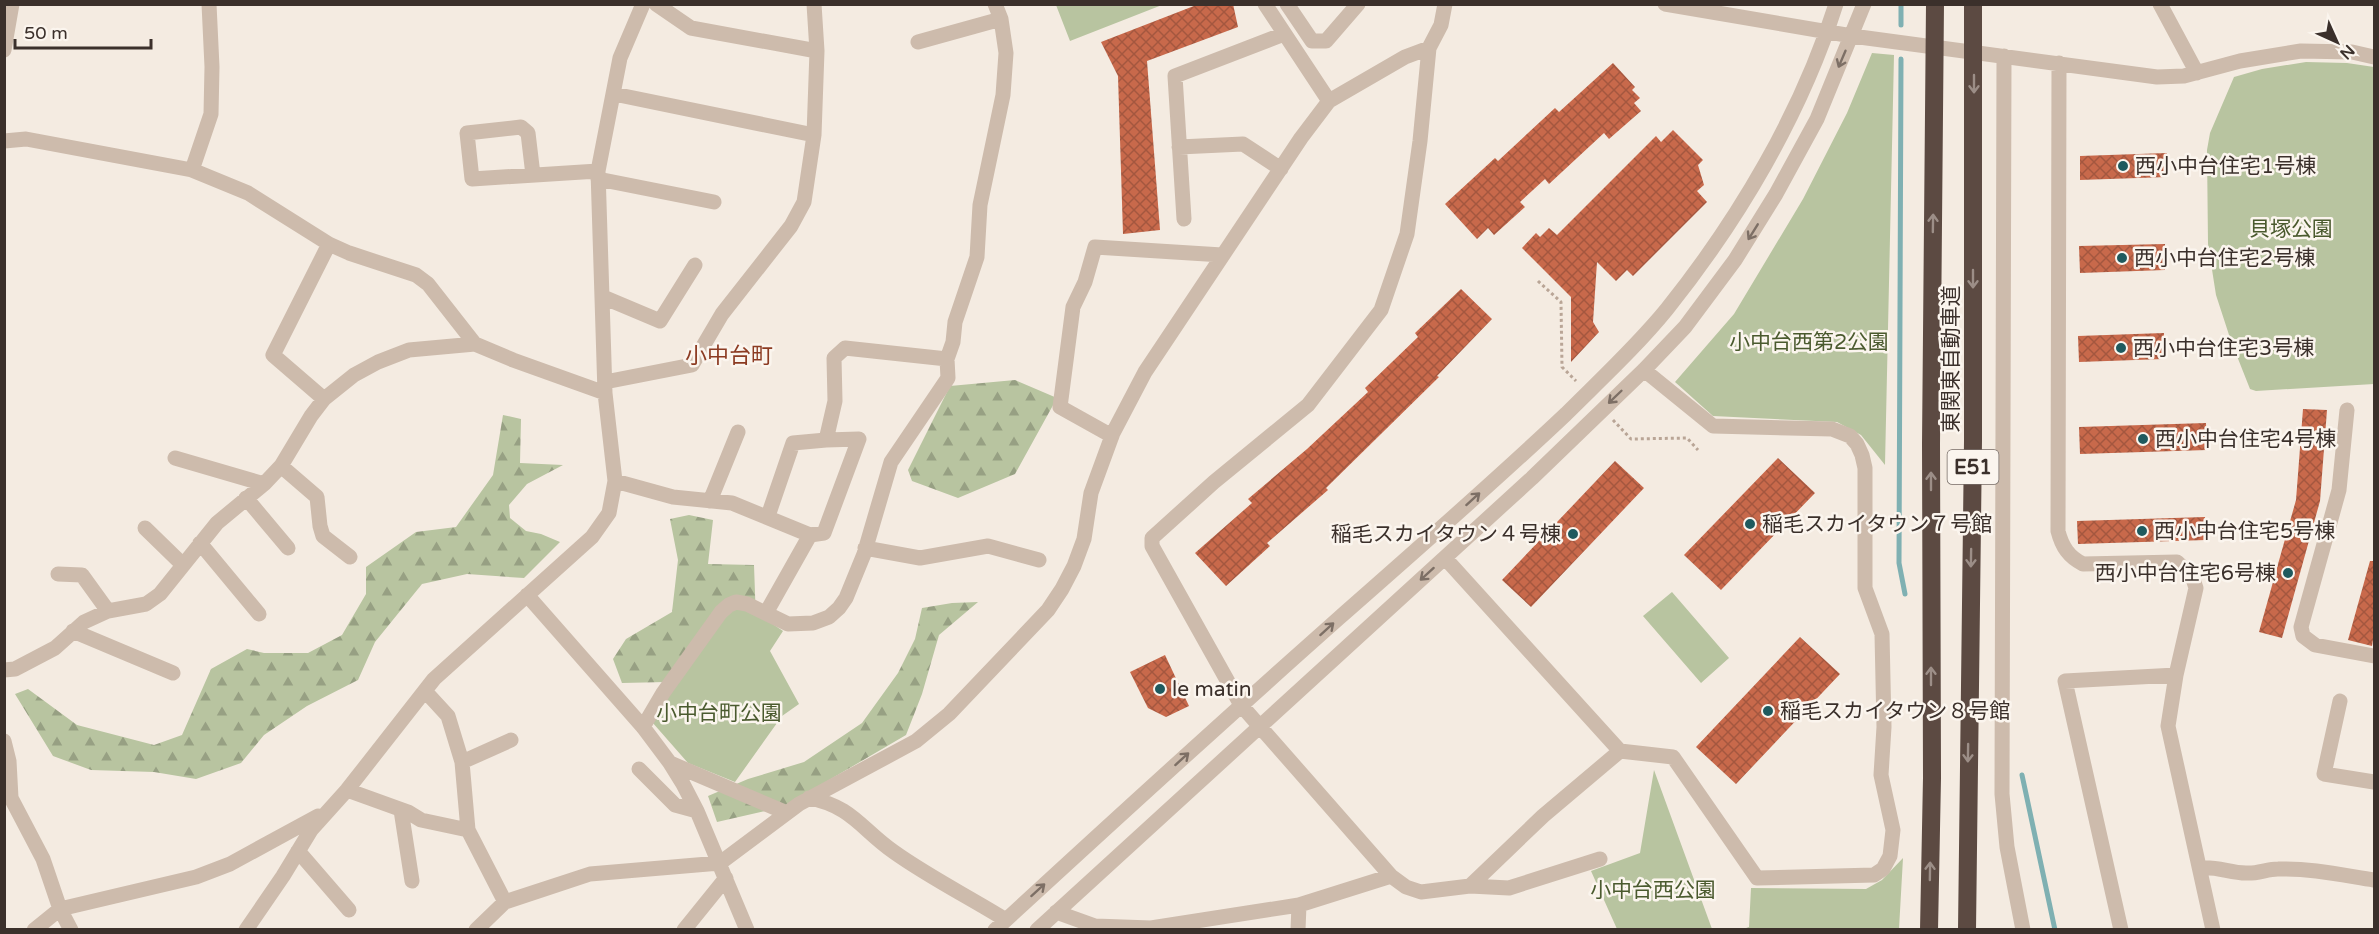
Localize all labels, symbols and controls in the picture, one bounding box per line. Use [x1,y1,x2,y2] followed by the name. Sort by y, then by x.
[15,12,152,50] scale bar
[2307,12,2367,72] north arrow
[24,22,68,44] text: 50 m
[2335,40,2359,64] text: N
[1836,49,1848,67] one-way arrow
[1968,73,1980,93] one-way arrow
[2135,154,2316,179] place label: 西小中台住宅1号棟
[2116,159,2130,173] marker: 西小中台住宅1号棟
[1927,214,1939,234] one-way arrow
[2249,217,2333,242] park label: 貝塚公園
[1746,223,1759,240] one-way arrow
[2134,246,2315,271] place label: 西小中台住宅2号棟
[2115,251,2129,265] marker: 西小中台住宅2号棟
[1967,268,1979,288] one-way arrow
[1939,286,1964,433] street label: 東関東自動車道
[1729,330,1889,355] park label: 小中台西第2公園
[2133,336,2314,361] place label: 西小中台住宅3号棟
[2114,341,2128,355] marker: 西小中台住宅3号棟
[685,343,773,369] district label: 小中台町
[1608,390,1623,404] one-way arrow
[2155,427,2336,452] place label: 西小中台住宅4号棟
[2136,432,2150,446] marker: 西小中台住宅4号棟
[1948,450,1998,484] road number: E51
[1925,472,1937,492] one-way arrow
[1465,493,1481,507] one-way arrow
[1762,512,1992,537] place label: 稲毛スカイタウン７号館
[1743,517,1757,531] marker: 稲毛スカイタウン７号館
[2154,519,2335,544] place label: 西小中台住宅5号棟
[1331,522,1561,547] place label: 稲毛スカイタウン４号棟
[2135,524,2149,538] marker: 西小中台住宅5号棟
[1566,527,1580,541] marker: 稲毛スカイタウン４号棟
[1965,547,1977,567] one-way arrow
[2095,561,2276,586] place label: 西小中台住宅6号棟
[1420,566,1435,580] one-way arrow
[2281,566,2295,580] marker: 西小中台住宅6号棟
[1319,622,1334,636] one-way arrow
[1925,667,1937,687] one-way arrow
[1172,677,1251,702] place label: le matin
[1153,682,1167,696] marker: le matin
[1780,699,2010,724] place label: 稲毛スカイタウン８号館
[656,701,782,726] park label: 小中台町公園
[1761,704,1775,718] marker: 稲毛スカイタウン８号館
[1962,742,1973,762] one-way arrow
[1174,752,1189,766] one-way arrow
[1924,862,1936,882] one-way arrow
[1590,878,1716,903] park label: 小中台西公園
[1030,883,1045,897] one-way arrow

